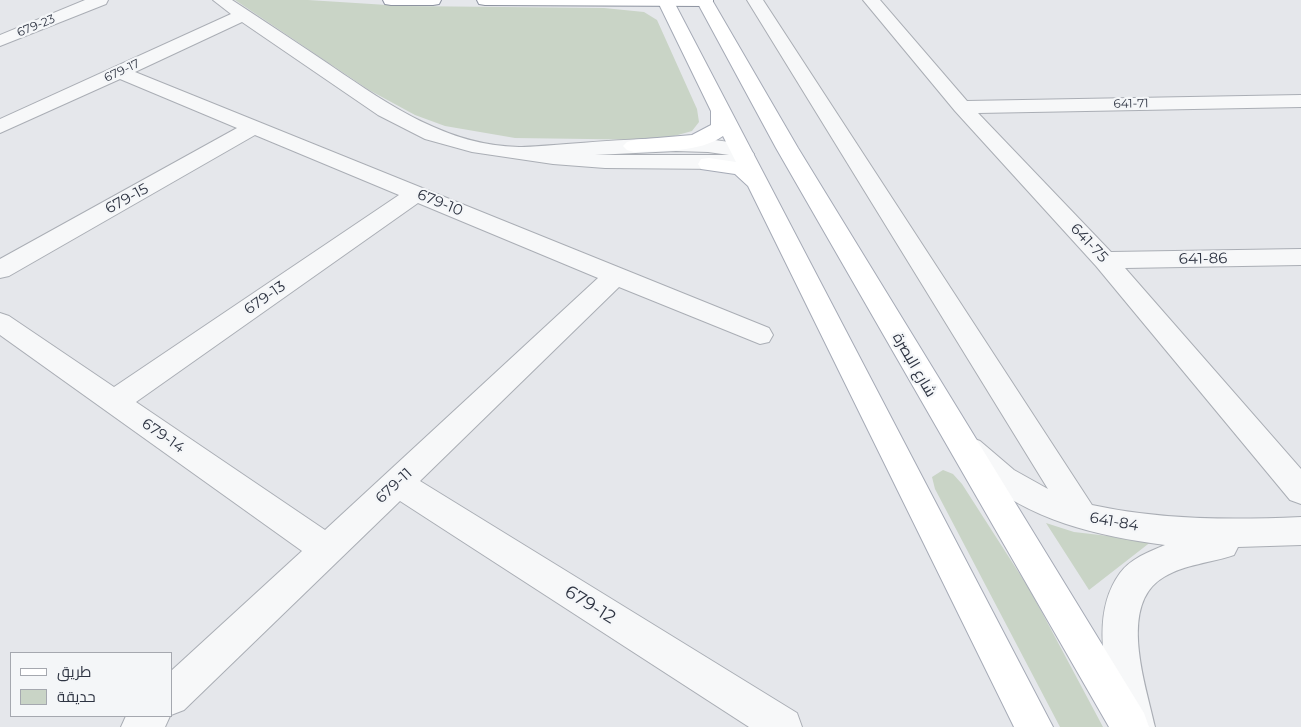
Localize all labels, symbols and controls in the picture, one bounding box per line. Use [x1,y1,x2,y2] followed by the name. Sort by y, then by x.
[15,12,57,40] street label: 679-23
[102,57,142,85] street label: 679-17
[1113,96,1149,112] street label: 641-71
[102,180,152,218] street label: 679-15
[414,186,466,220] street label: 679-10
[1066,220,1112,266] street label: 641-75
[1179,250,1227,268] street label: 641-86
[241,277,289,319] street label: 679-13
[888,330,940,400] street label: شارع البصرة
[138,415,188,457] street label: 679-14
[372,465,416,507] street label: 679-11
[1088,509,1140,535] street label: 641-84
[561,581,619,629] street label: 679-12
[10,652,172,717] legend
[57,662,91,681] text: طريق
[57,687,96,706] text: حديقة

